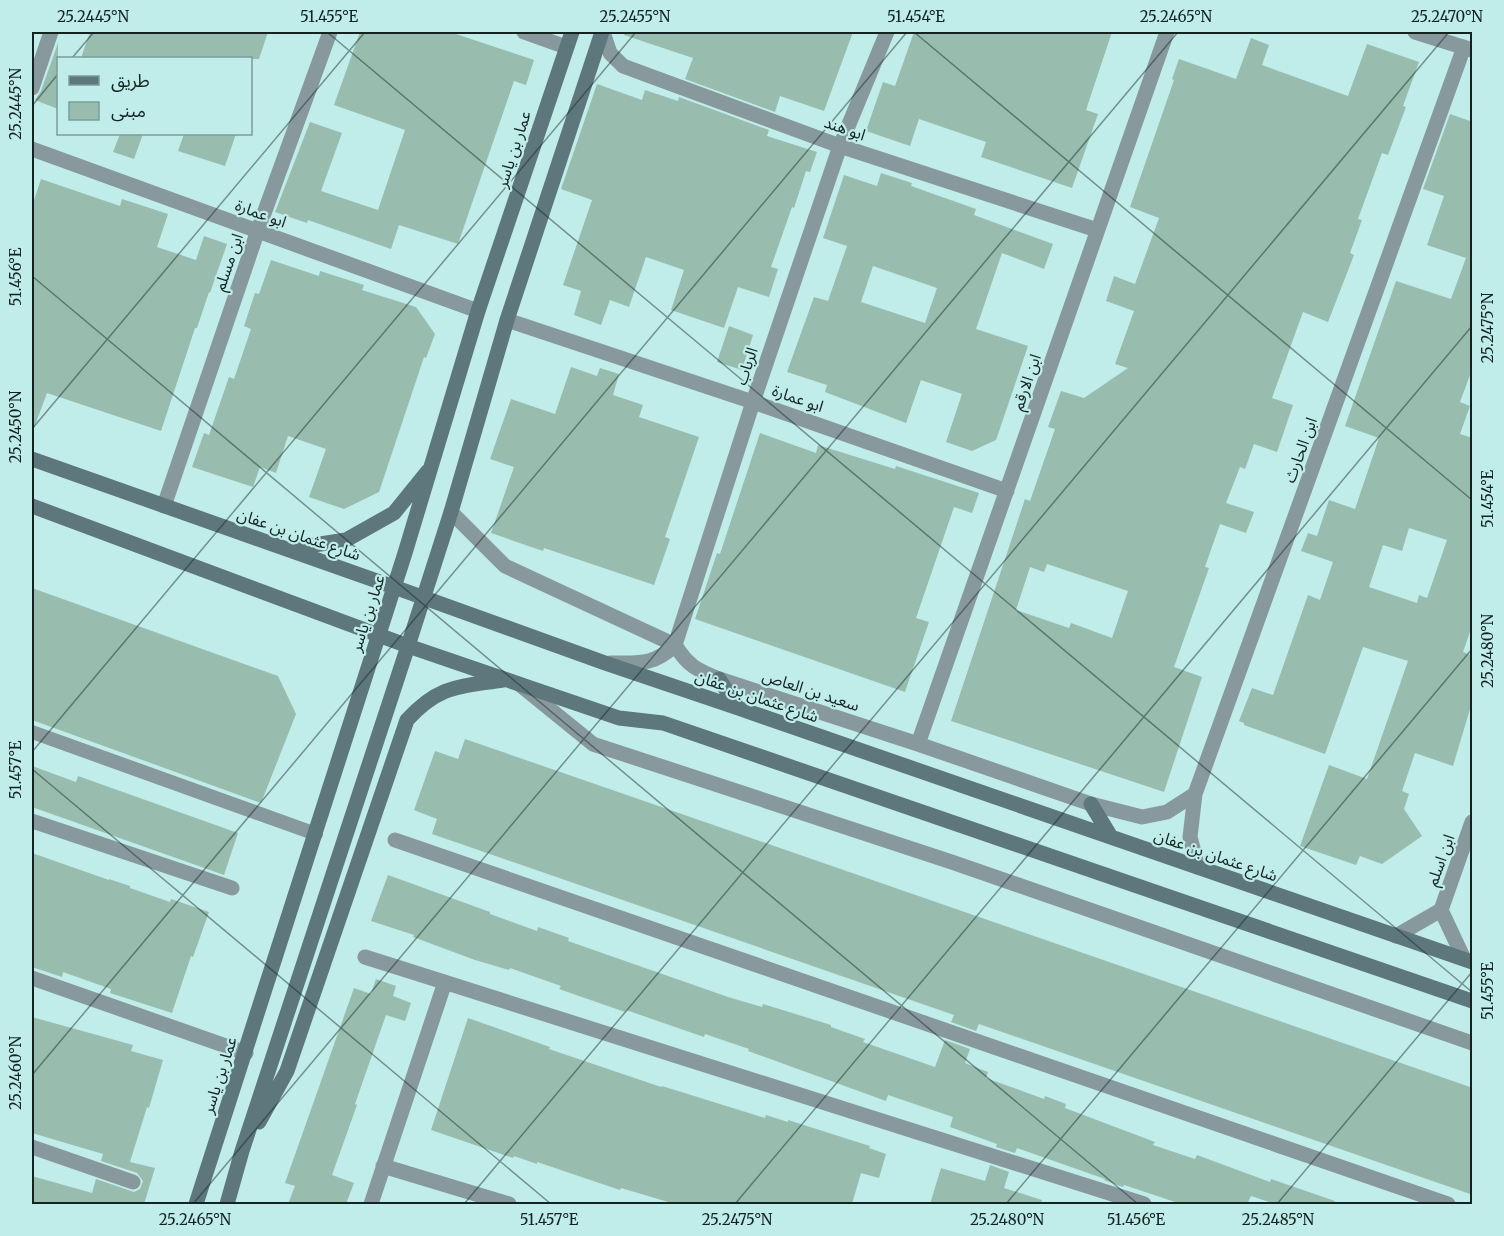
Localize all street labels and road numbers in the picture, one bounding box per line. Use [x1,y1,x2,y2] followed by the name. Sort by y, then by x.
[491,108,535,191] street label: عمار بن ياسر
[822,112,868,144] street label: ابو هند
[233,195,289,231] street label: ابو عمارة
[209,231,250,294] street label: ابن مسلم
[730,344,762,388] street label: الرباب
[1007,351,1048,414] street label: ابن الارقم
[770,380,826,416] street label: ابو عمارة
[1279,415,1321,485] street label: ابن الحارث
[234,504,363,567] street label: شارع عثمان بن عفان
[345,572,389,655] street label: عمار بن ياسر
[760,665,862,715] street label: سعيد بن العاص
[692,666,821,729] street label: شارع عثمان بن عفان
[1151,825,1280,888] street label: شارع عثمان بن عفان
[1421,831,1461,890] street label: ابن اسلم
[197,1034,241,1117] street label: عمار بن ياسر

